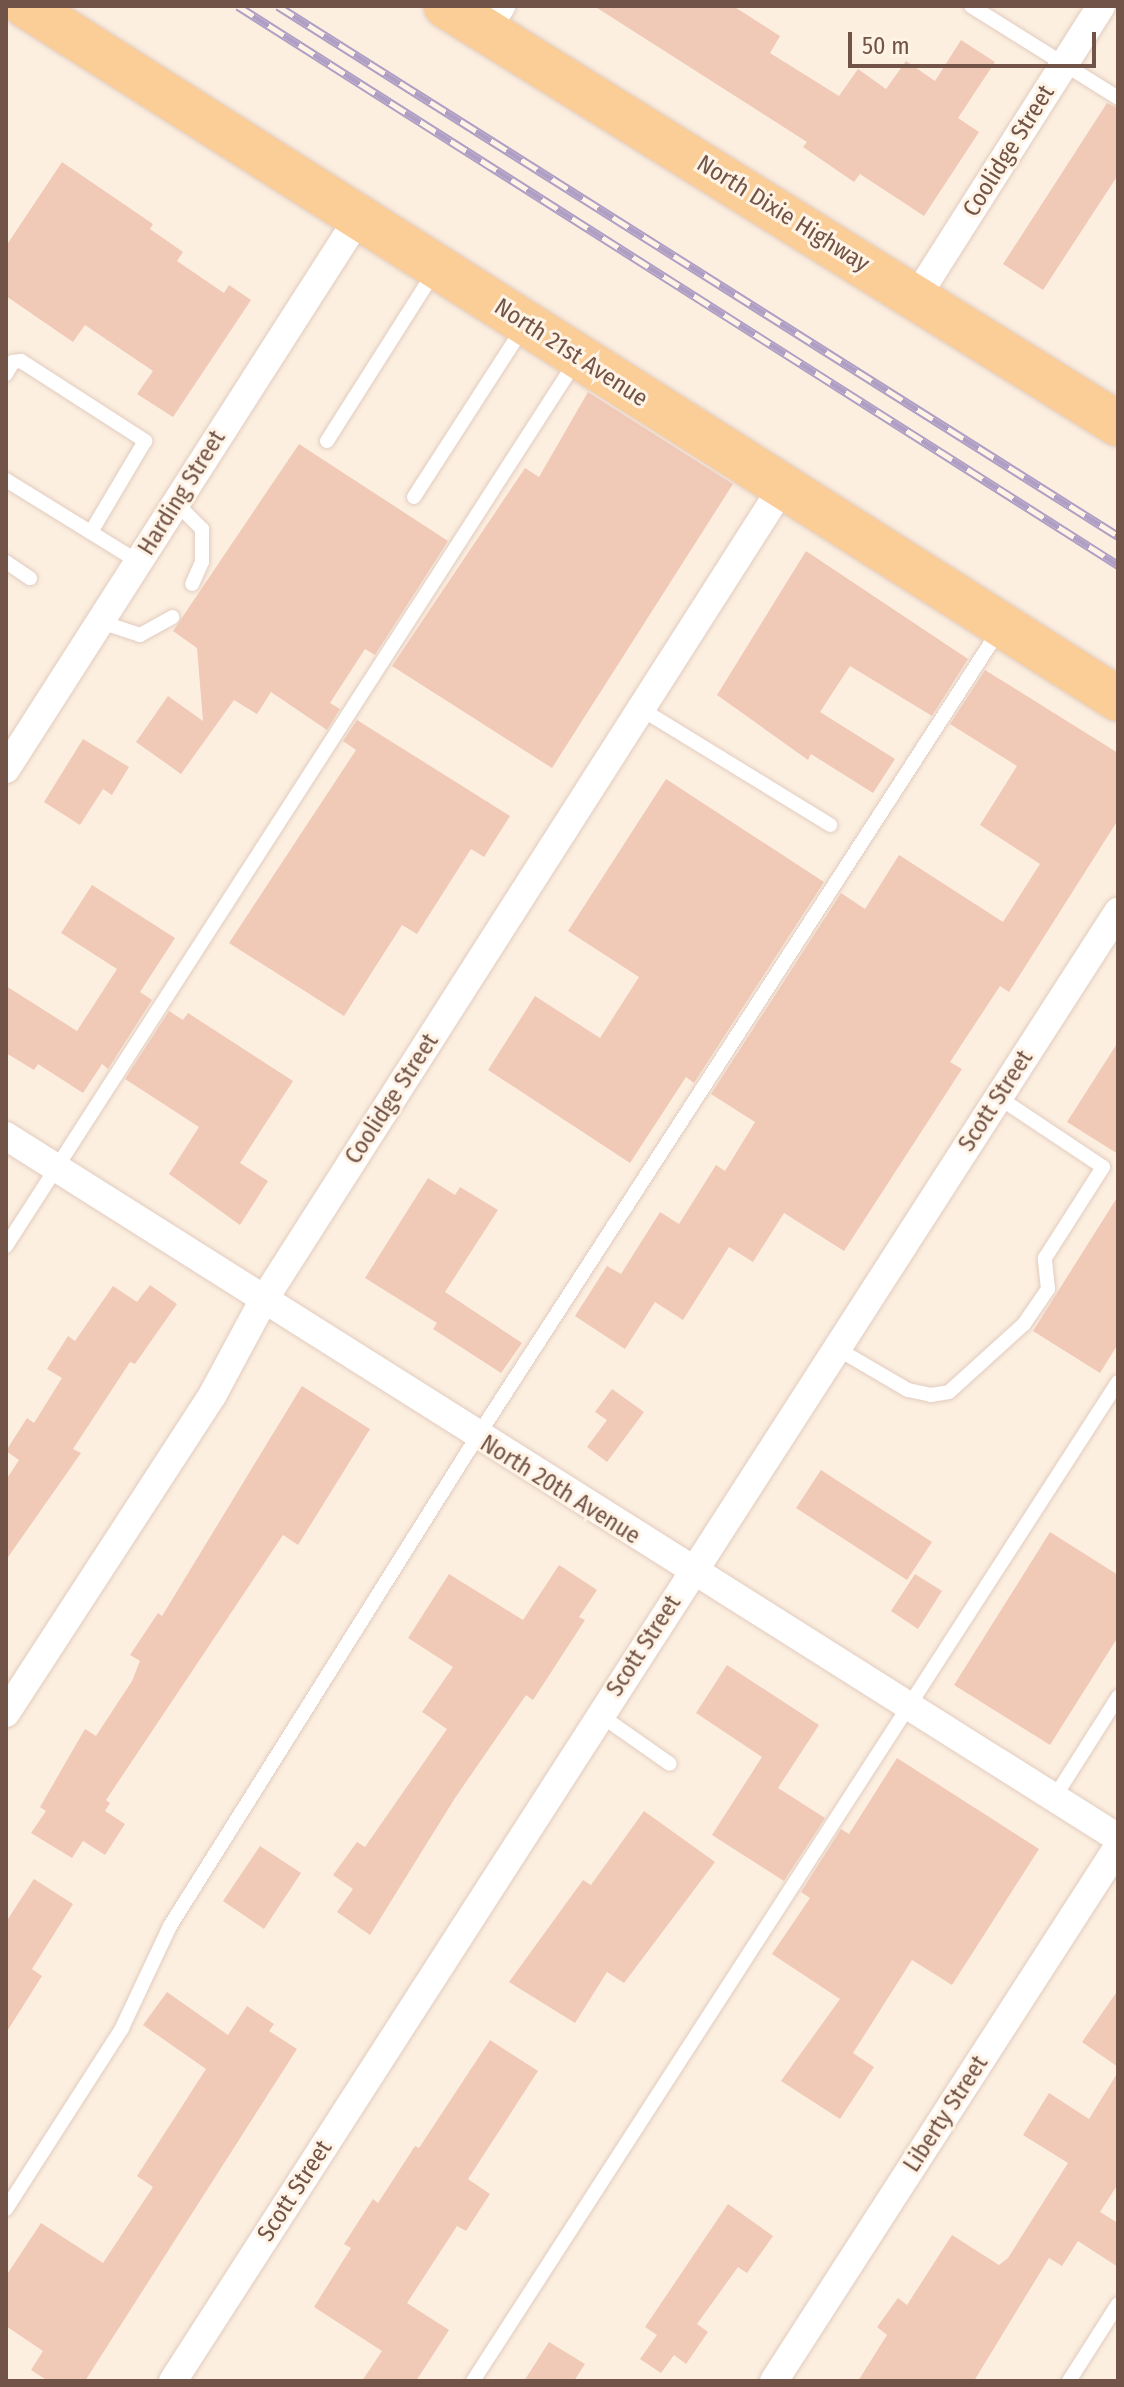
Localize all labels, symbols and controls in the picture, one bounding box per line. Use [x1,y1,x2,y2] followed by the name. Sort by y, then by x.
[852,16,1100,66] scale bar
[862,32,910,60] text: 50 m
[957,80,1061,222] street label: Coolidge Street
[692,149,874,279] street label: North Dixie Highway
[489,293,653,413] street label: North 21st Avenue
[132,425,232,561] street label: Harding Street
[339,1028,445,1170] street label: Coolidge Street
[953,1045,1039,1157] street label: Scott Street
[475,1429,645,1551] street label: North 20th Avenue
[601,1590,687,1702] street label: Scott Street
[898,2050,994,2178] street label: Liberty Street
[252,2135,338,2247] street label: Scott Street

